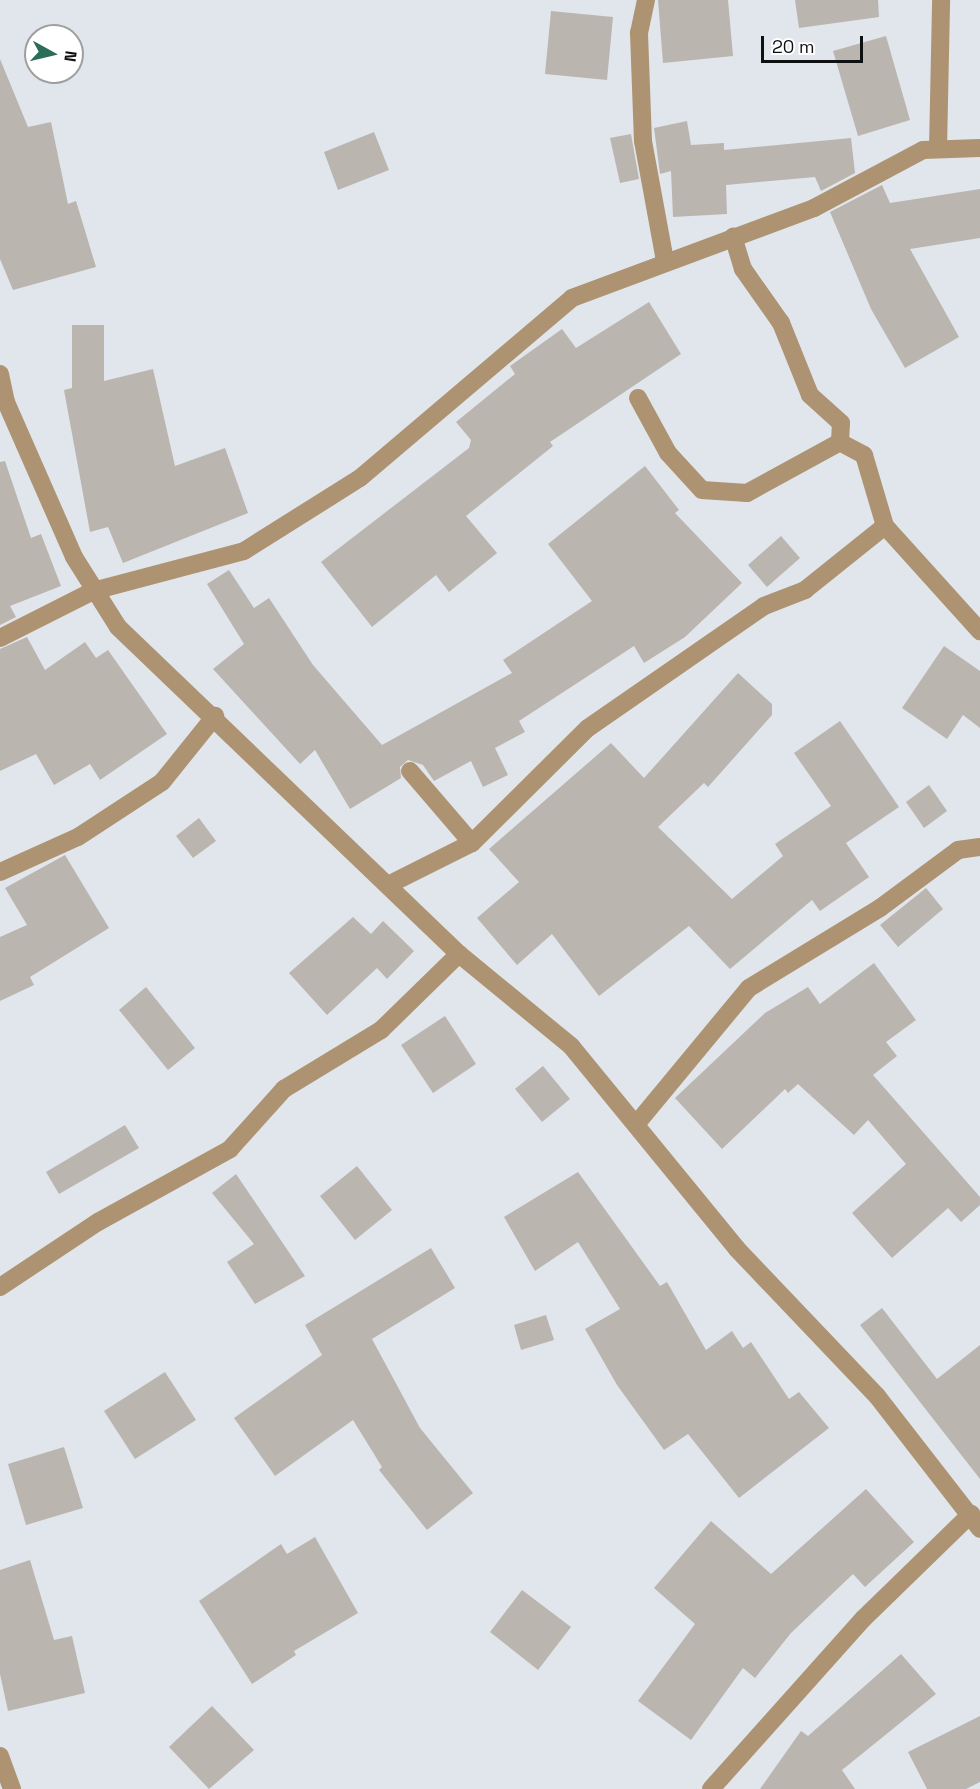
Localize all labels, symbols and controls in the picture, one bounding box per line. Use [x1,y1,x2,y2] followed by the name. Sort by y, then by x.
[24,24,84,84] north arrow
[764,24,866,62] scale bar
[772,35,815,58] text: 20 m
[59,50,81,63] text: N

